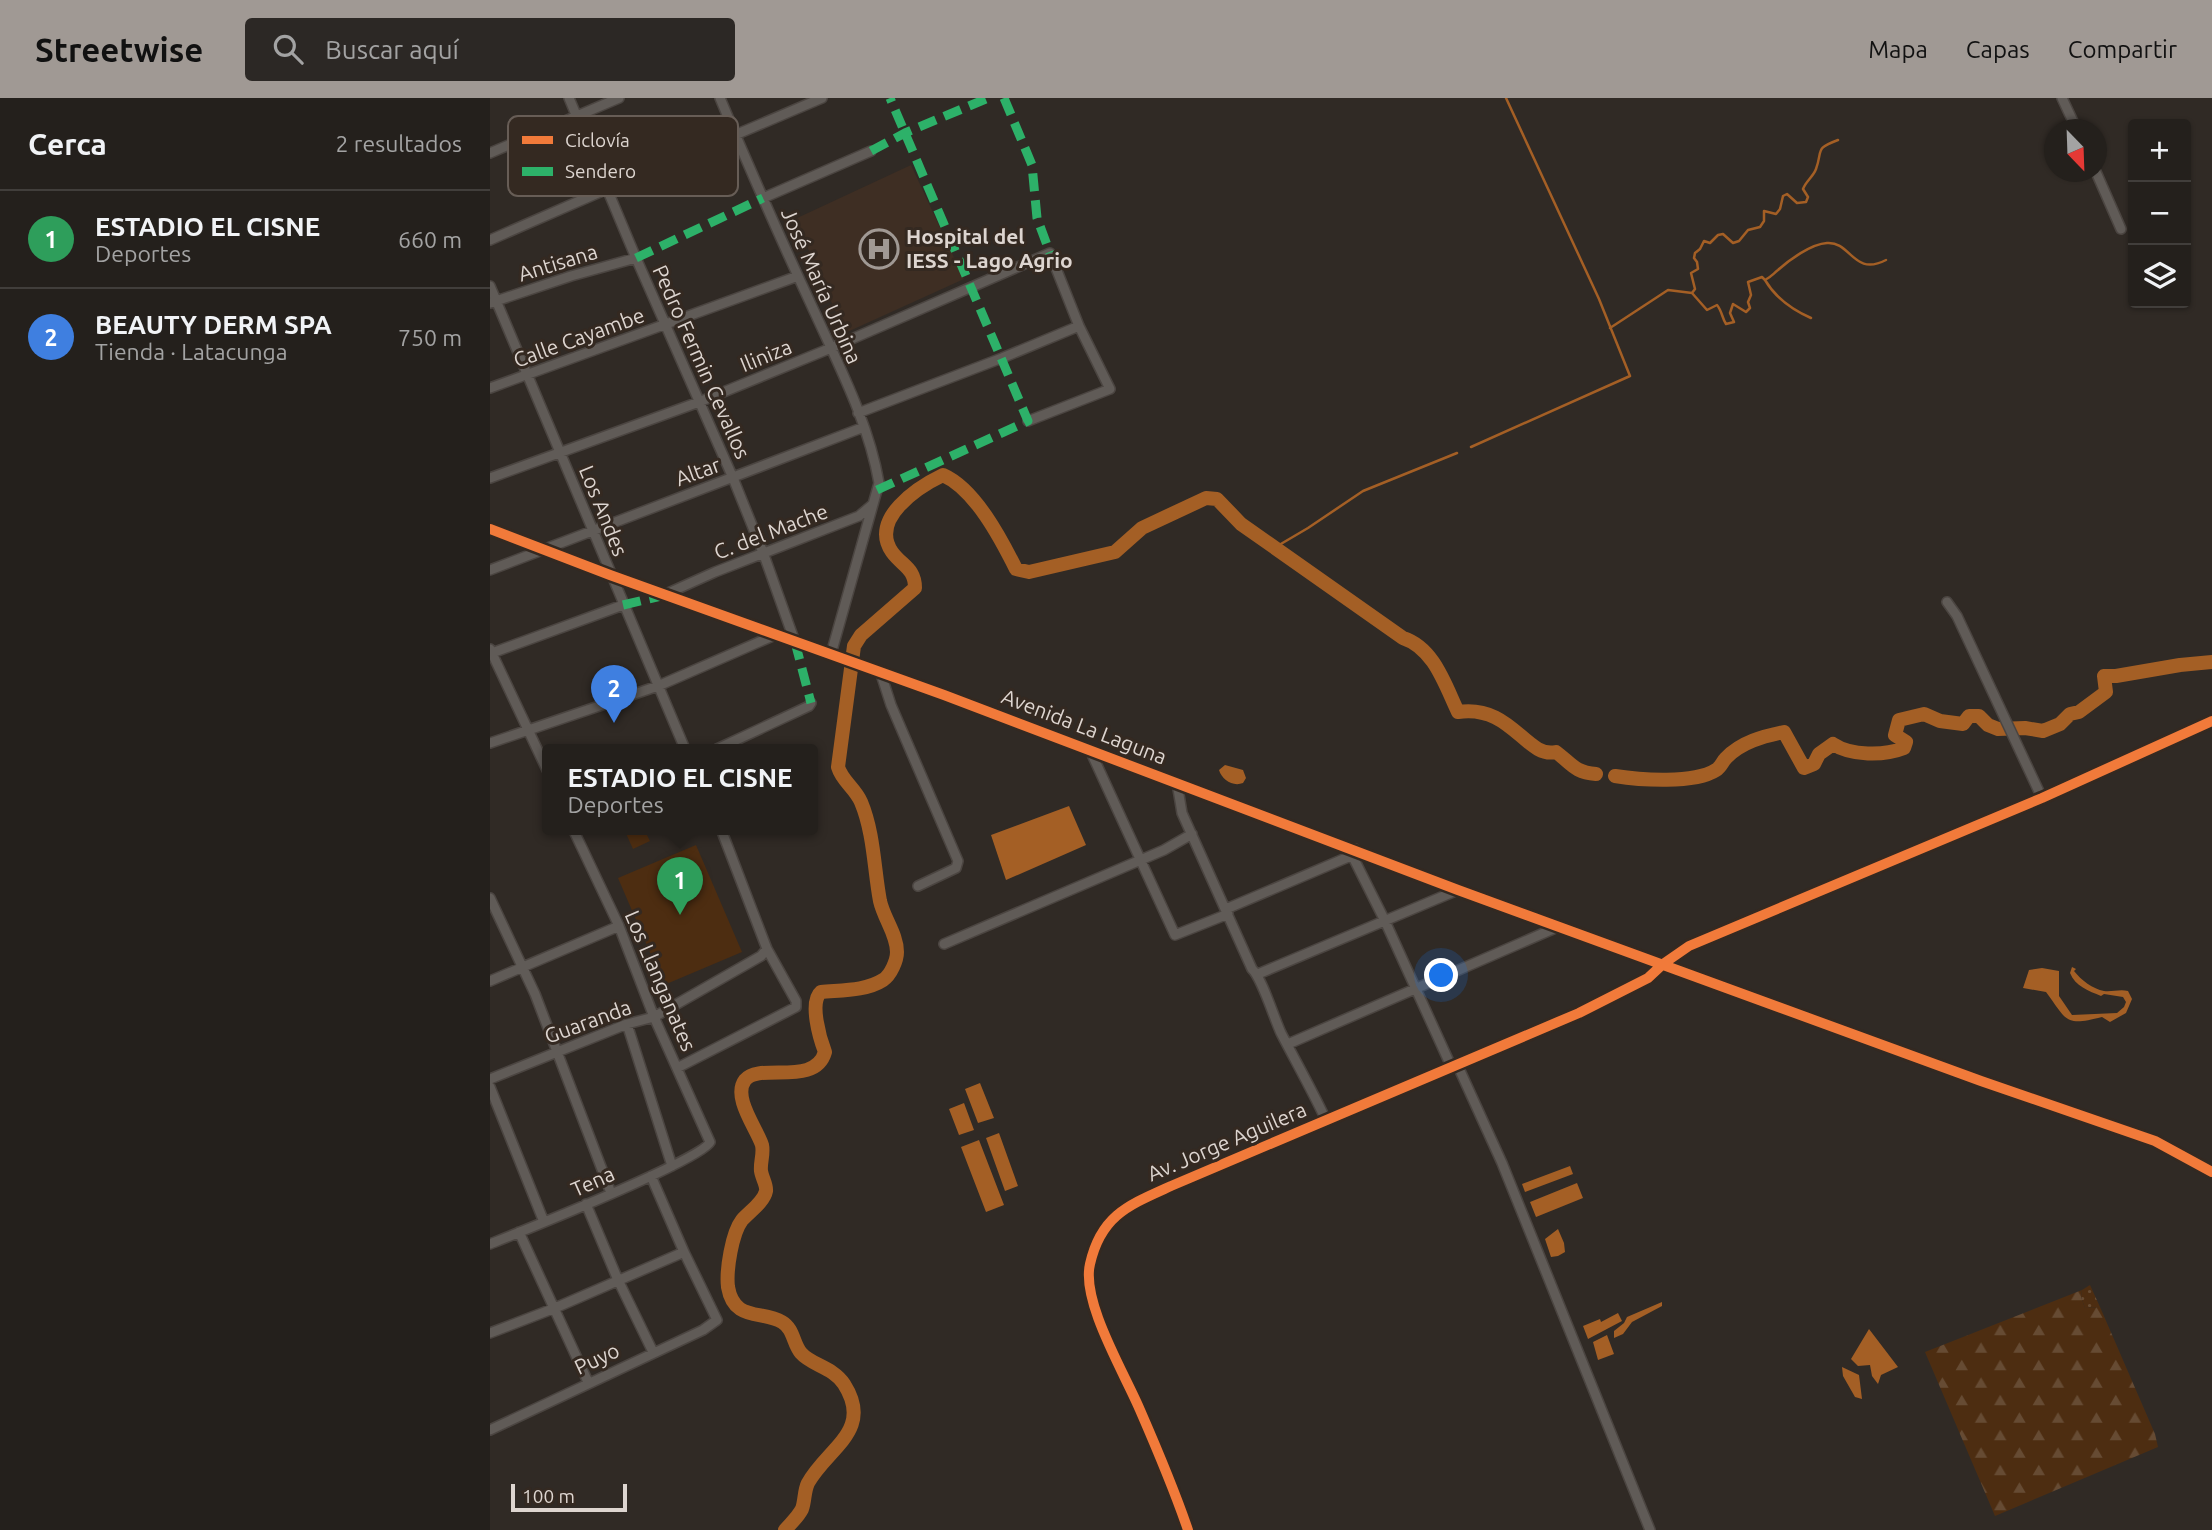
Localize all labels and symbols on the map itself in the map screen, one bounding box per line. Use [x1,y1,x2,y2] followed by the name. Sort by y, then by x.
[508,116,738,196] legend
[2044,119,2107,182] north arrow
[565,129,630,151] text: Ciclovía
[565,160,636,182] text: Sendero
[777,204,867,367] street label: José María Urbina
[906,224,1073,272] place label: Hospital del IESS - Lago Agrio
[858,228,900,270] hospital icon: Hospital del IESS - Lago Agrio
[515,239,600,285] street label: Antisana
[648,261,755,462] street label: Pedro Fermin Cevallos
[510,302,647,372] street label: Calle Cayambe
[736,334,795,376] street label: Iliniza
[672,452,723,490] street label: Altar
[575,462,633,559] street label: Los Andes
[710,498,831,564] street label: C. del Mache
[591,665,637,723] pin: 2
[998,684,1170,769] street label: Avenida La Laguna
[657,857,703,915] pin: 1
[620,907,701,1055] street label: Los Llanganates
[1424,958,1458,992] your location
[541,994,634,1048] street label: Guaranda
[1143,1097,1310,1185] street label: Av. Jorge Aguilera
[567,1161,618,1201] street label: Tena
[570,1337,623,1379] street label: Puyo
[511,1481,626,1513] scale bar

